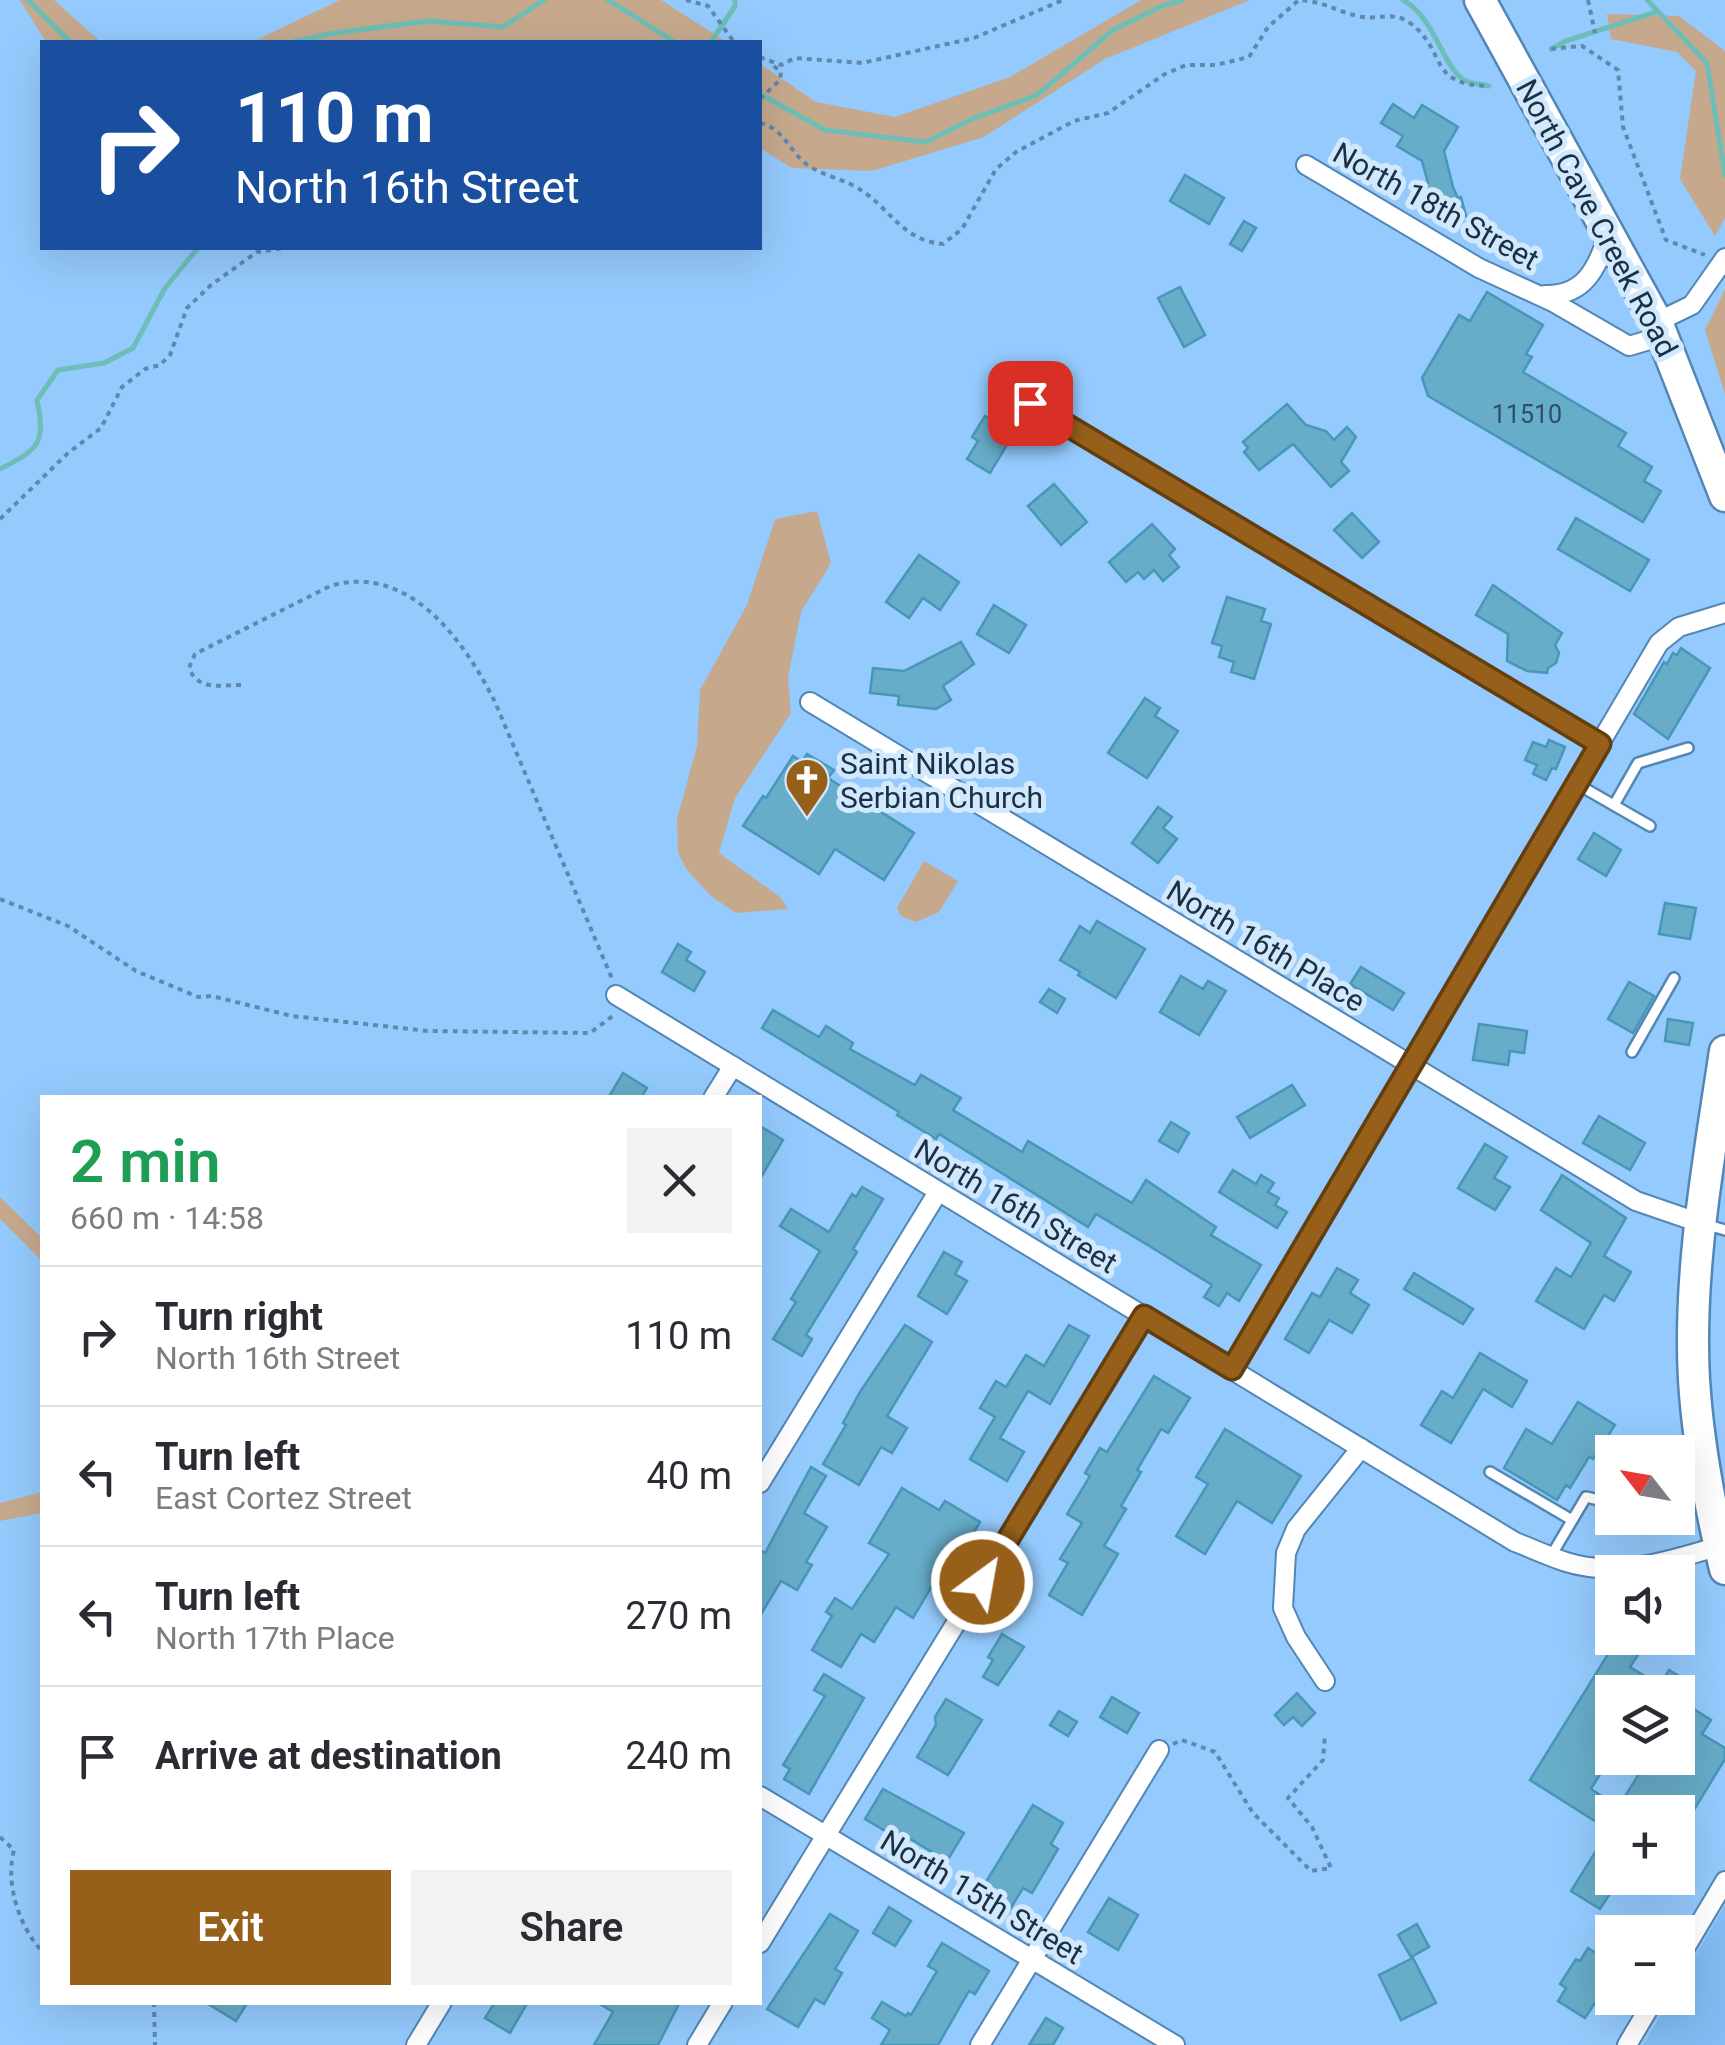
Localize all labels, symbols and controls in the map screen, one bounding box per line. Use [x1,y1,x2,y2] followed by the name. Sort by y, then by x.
[1509,73,1685,363] street label: North Cave Creek Road
[235,77,434,159] text: 110 m
[70,80,200,210] icon: right
[1327,135,1545,277] street label: North 18th Street
[235,161,580,214] text: North 16th Street
[988,361,1073,446] pin
[1003,376,1058,431] icon: arrive
[1492,400,1562,429] house number: 11510
[840,746,1043,815] place label: Saint Nikolas Serbian Church
[784,757,830,818] church icon: Saint Nikolas Serbian Church
[1161,873,1371,1019] street label: North 16th Place
[70,1126,220,1197] text: 2 min
[627,1128,732,1233] button: close
[908,1132,1124,1280] street label: North 16th Street
[70,1199,264,1237] text: 660 m · 14:58
[155,1295,323,1339] text: Turn right
[70,1309,125,1364] icon: right
[625,1314,732,1358] text: 110 m
[155,1339,400,1377] text: North 16th Street
[155,1435,300,1479] text: Turn left
[1595,1435,1695,1535] north arrow
[1595,1435,1695,2015] map controls
[70,1449,125,1504] icon: left
[647,1454,732,1498] text: 40 m
[155,1479,412,1517] text: East Cortez Street
[930,1530,1034,1634] position arrow
[1595,1555,1695,1655] button: sound
[155,1575,300,1619] text: Turn left
[70,1589,125,1644] icon: left
[625,1594,732,1638] text: 270 m
[155,1619,395,1657] text: North 17th Place
[1595,1675,1695,1775] button: layers
[70,1729,125,1784] icon: arrive
[155,1734,502,1778] text: Arrive at destination
[625,1734,732,1778] text: 240 m
[1595,1795,1695,1895] button: +
[874,1823,1090,1971] street label: North 15th Street
[70,1870,391,1985] button: Exit
[411,1870,732,1985] button: Share
[1595,1915,1695,2015] button: −

